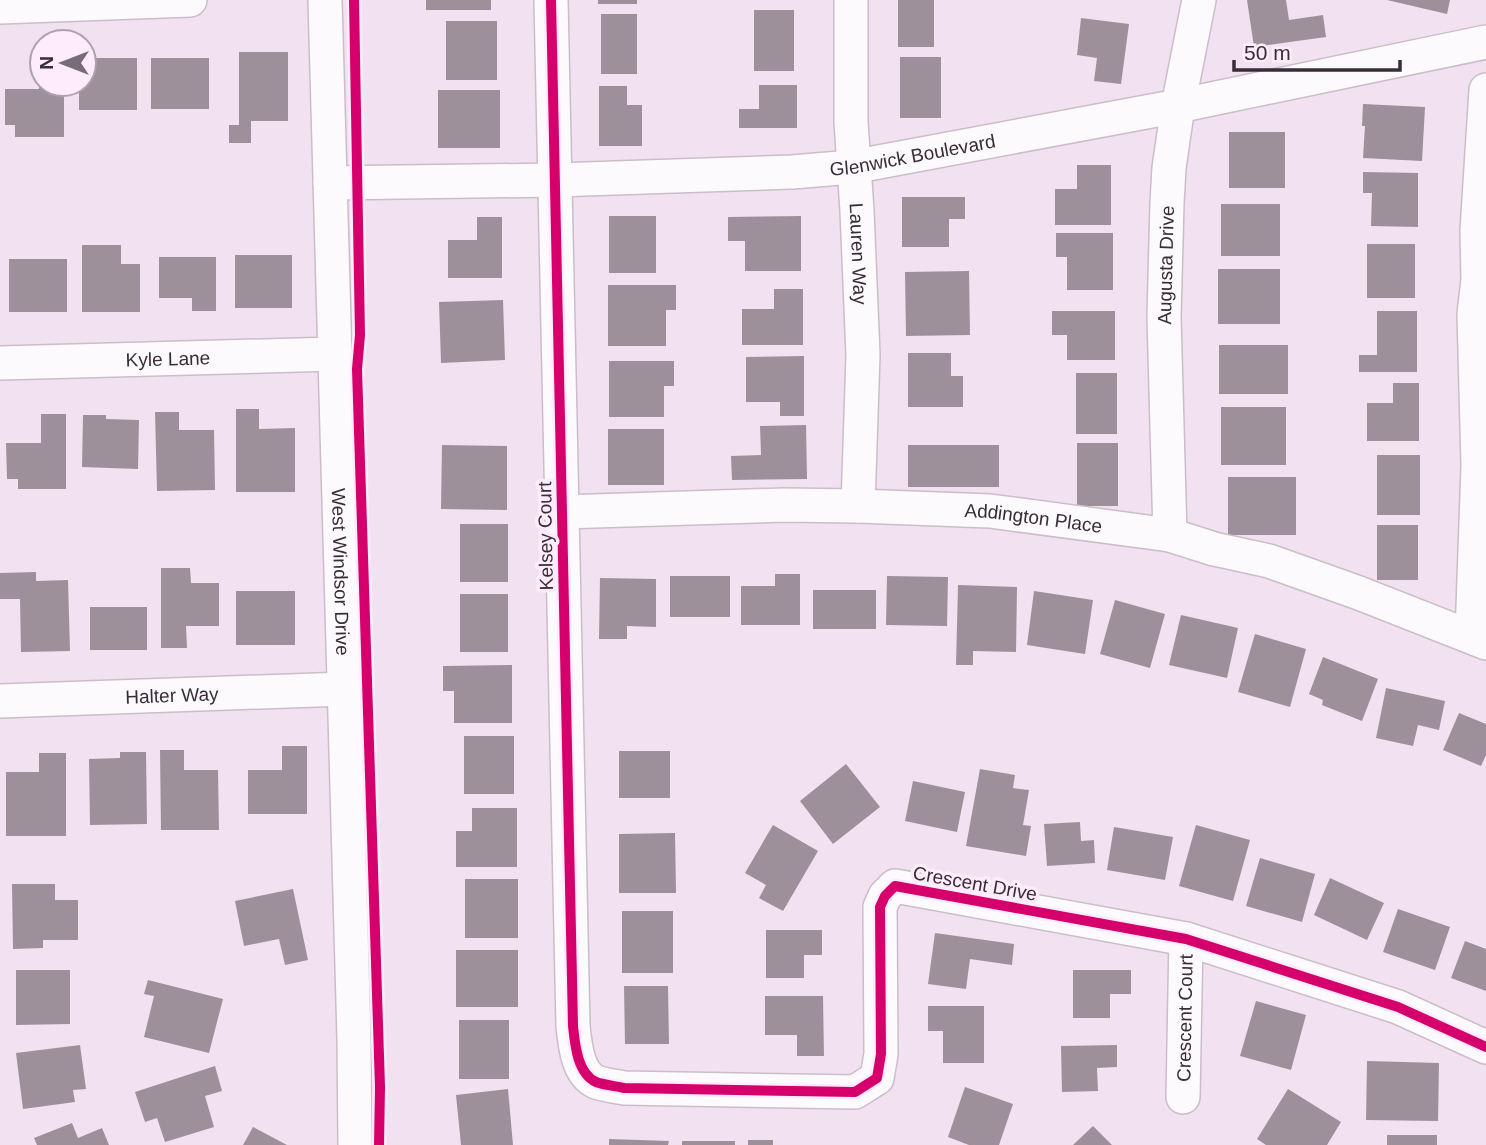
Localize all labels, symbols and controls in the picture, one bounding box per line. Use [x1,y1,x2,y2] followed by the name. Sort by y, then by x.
[28,28,98,98] north arrow
[1234,28,1400,72] scale bar
[1244,41,1291,64] text: 50 m
[36,56,57,70] text: N
[829,130,997,180] street label: Glenwick Boulevard
[845,202,871,306] street label: Lauren Way
[1154,205,1178,325] street label: Augusta Drive
[125,347,211,371] street label: Kyle Lane
[534,481,557,591] street label: Kelsey Court
[328,488,353,656] street label: West Windsor Drive
[964,500,1103,537] street label: Addington Place
[125,683,219,708] street label: Halter Way
[911,862,1039,905] street label: Crescent Drive
[1173,953,1197,1082] street label: Crescent Court

